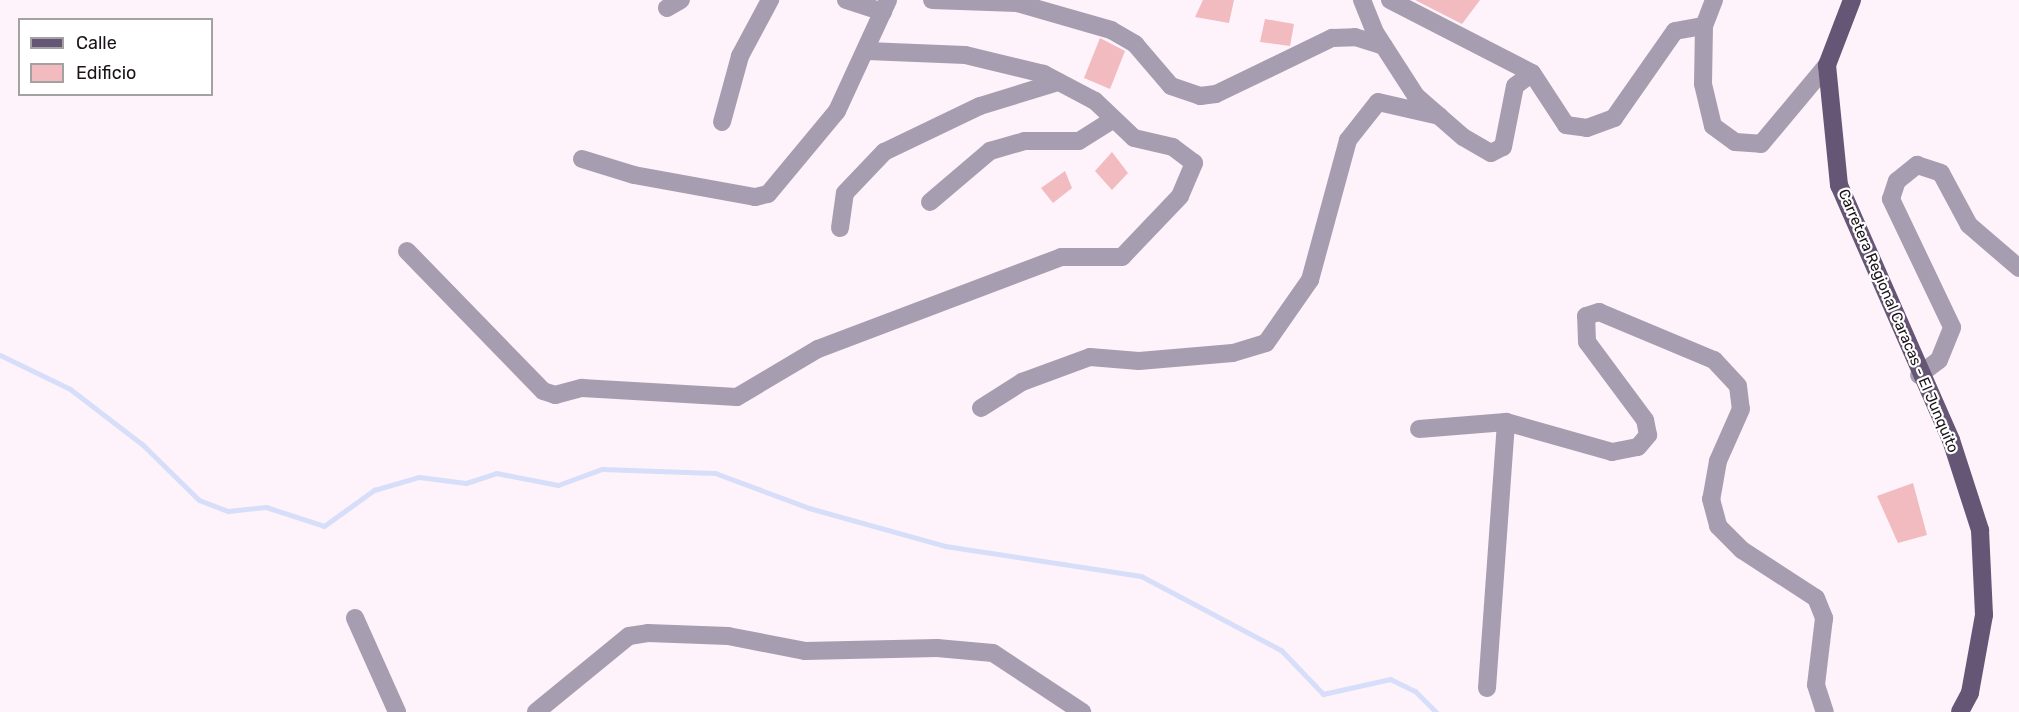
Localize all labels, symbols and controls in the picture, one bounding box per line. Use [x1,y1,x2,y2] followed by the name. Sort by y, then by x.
[18,18,213,96] legend
[76,32,117,54] text: Calle
[76,62,136,84] text: Edificio
[1834,186,1962,456] street label: Carretera Regional Caracas - El Junquito

